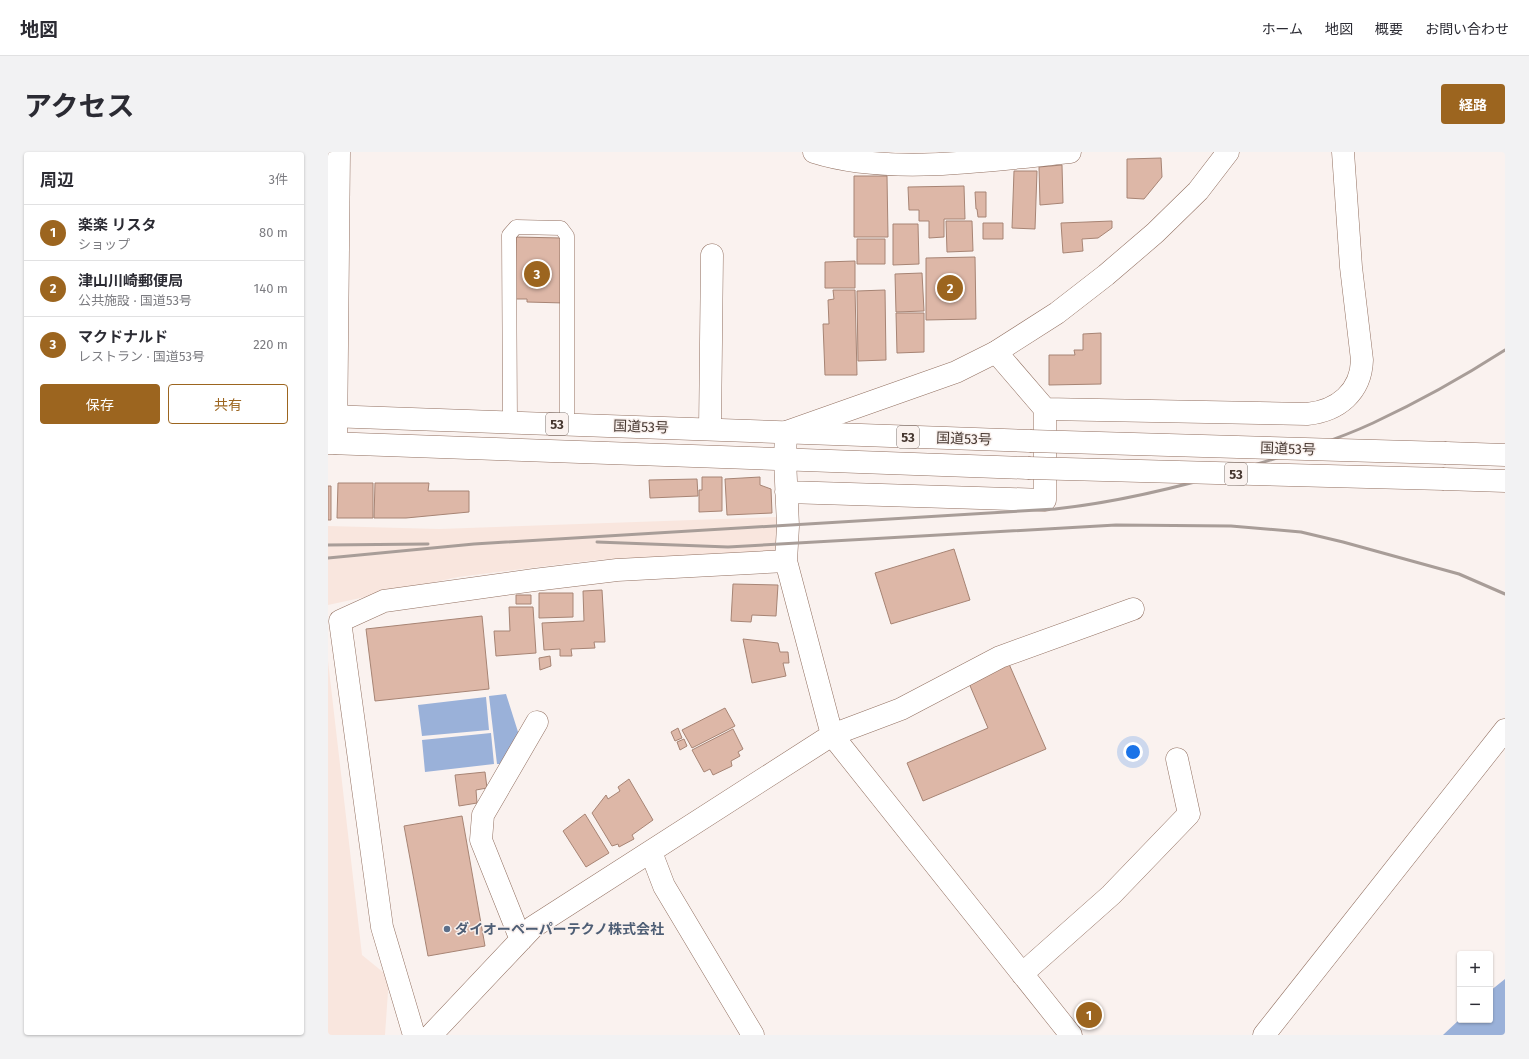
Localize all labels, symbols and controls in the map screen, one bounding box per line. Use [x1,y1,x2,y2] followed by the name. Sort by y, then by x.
[20,18,58,41] text: 地図
[1261,21,1303,38] text: ホーム
[1325,21,1353,38] text: 地図
[1375,21,1403,38] text: 概要
[1425,21,1509,38] text: お問い合わせ
[1441,84,1505,124] button: 経路
[24,90,135,123] text: アクセス
[40,170,74,191] text: 周辺
[269,172,288,187] text: 3件
[78,216,157,234] text: 楽楽 リスタ
[50,225,56,240] text: 1
[259,225,288,240] text: 80 m
[78,237,130,252] text: ショップ
[524,259,550,289] pin: 3
[78,272,183,290] text: 津山川崎郵便局
[937,273,963,303] pin: 2
[50,281,56,296] text: 2
[254,281,288,296] text: 140 m
[78,293,192,308] text: 公共施設 · 国道53号
[78,328,168,346] text: マクドナルド
[50,337,56,352] text: 3
[253,337,288,352] text: 220 m
[78,349,205,364] text: レストラン · 国道53号
[40,384,160,424] button: 保存
[168,384,288,424] button: 共有
[546,413,568,435] road number: 53
[613,418,669,436] street label: 国道53号
[897,426,919,448] road number: 53
[936,430,992,448] street label: 国道53号
[1260,440,1316,458] street label: 国道53号
[1225,463,1247,485] road number: 53
[1123,742,1143,762] your location
[455,921,664,938] place label: ダイオーペーパーテクノ株式会社
[442,924,452,934] marker: ダイオーペーパーテクノ株式会社
[1457,951,1493,1023] map controls
[1457,951,1493,987] button: +
[1457,987,1493,1023] button: −
[1076,1000,1102,1030] pin: 1

